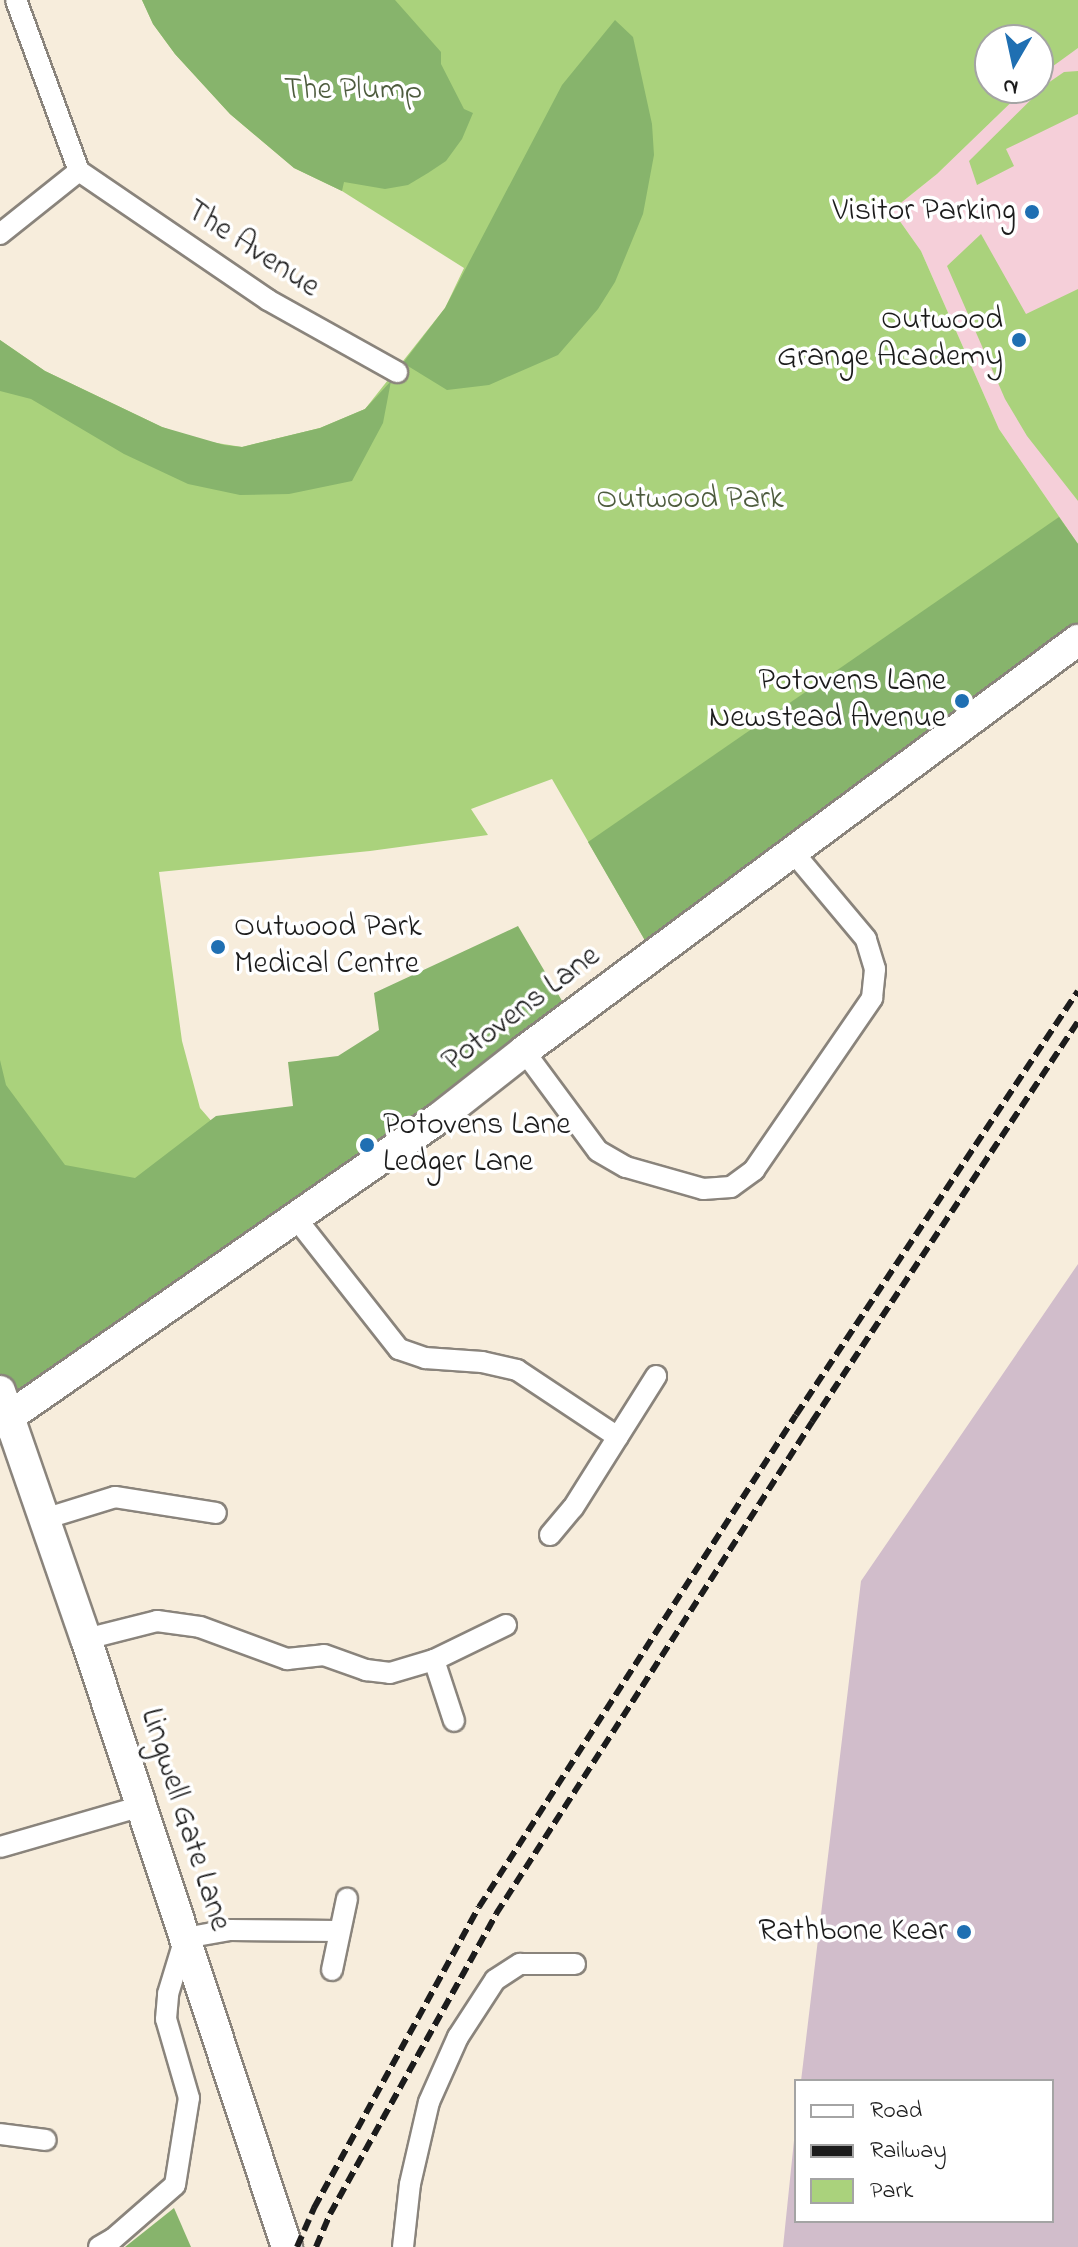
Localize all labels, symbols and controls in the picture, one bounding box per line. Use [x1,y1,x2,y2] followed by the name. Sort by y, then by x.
[974,24,1054,104] north arrow
[1001,69,1020,103] text: N
[284,72,422,110] park label: The Plump
[178,193,326,307] street label: The Avenue
[832,193,1016,231] place label: Visitor Parking
[1023,203,1041,221] marker: Visitor Parking
[777,303,1003,378] place label: Outwood Grange Academy
[1010,331,1028,349] marker: Outwood Grange Academy
[596,481,784,519] park label: Outwood Park
[709,664,946,739] place label: Potovens Lane Newstead Avenue
[953,692,971,710] marker: Potovens Lane Newstead Avenue
[234,910,422,985] place label: Outwood Park Medical Centre
[209,938,227,956] marker: Outwood Park Medical Centre
[436,938,608,1082] street label: Potovens Lane
[383,1108,571,1183] place label: Potovens Lane Ledger Lane
[358,1136,376,1154] marker: Potovens Lane Ledger Lane
[130,1704,238,1936] street label: Lingwell Gate Lane
[758,1913,948,1951] place label: Rathbone Kear
[955,1923,973,1941] marker: Rathbone Kear
[794,2079,1054,2223] legend
[870,2094,922,2129] text: Road
[870,2134,947,2169] text: Railway
[870,2174,913,2209] text: Park

